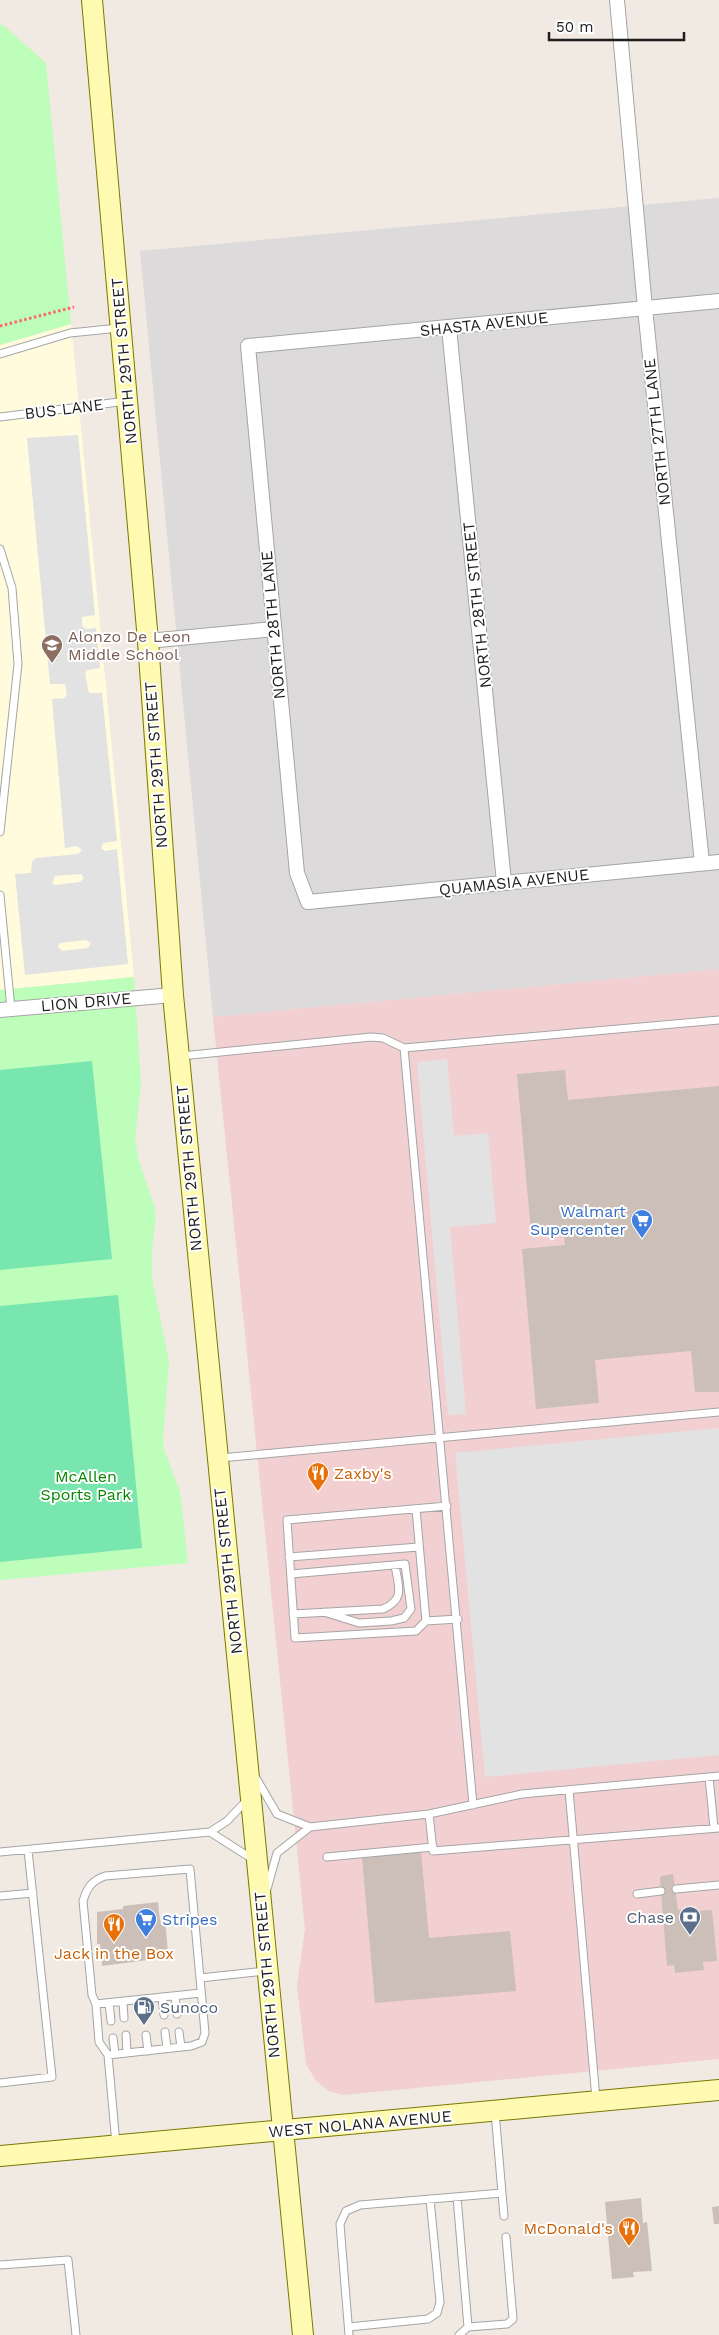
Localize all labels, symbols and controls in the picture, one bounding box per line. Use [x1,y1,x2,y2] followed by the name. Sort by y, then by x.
[549,10,684,42] scale bar
[556,18,593,36] text: 50 m
[107,277,141,445] street label: NORTH 29TH STREET
[419,308,549,340] street label: SHASTA AVENUE
[640,357,674,507] street label: NORTH 27TH LANE
[23,395,105,423] street label: BUS LANE
[459,521,495,689] street label: NORTH 28TH STREET
[257,550,289,700] street label: NORTH 28TH LANE
[68,627,191,664] place label: Alonzo De Leon Middle School
[40,633,64,664] school or university icon: Alonzo De Leon Middle School
[141,681,171,849] street label: NORTH 29TH STREET
[438,865,590,899] street label: QUAMASIA AVENUE
[40,989,132,1015] street label: LION DRIVE
[172,1084,206,1252] street label: NORTH 29TH STREET
[530,1202,626,1239] place label: Walmart Supercenter
[630,1208,654,1239] supermarket icon: Walmart Supercenter
[306,1461,330,1492] restaurant icon: Zaxby's
[334,1464,392,1483] place label: Zaxby's
[41,1467,131,1504] park label: McAllen Sports Park
[210,1487,246,1655] street label: NORTH 29TH STREET
[250,1891,284,2059] street label: NORTH 29TH STREET
[678,1905,702,1936] bank icon: Chase
[134,1907,158,1938] supermarket icon: Stripes
[626,1908,674,1927] place label: Chase
[162,1910,217,1929] place label: Stripes
[102,1912,126,1943] restaurant icon: Jack in the Box
[54,1944,174,1963] place label: Jack in the Box
[132,1995,156,2026] fuel station icon: Sunoco
[160,1998,218,2017] place label: Sunoco
[268,2107,452,2141] street label: WEST NOLANA AVENUE
[617,2216,641,2247] restaurant icon: McDonald's
[524,2219,613,2238] place label: McDonald's

